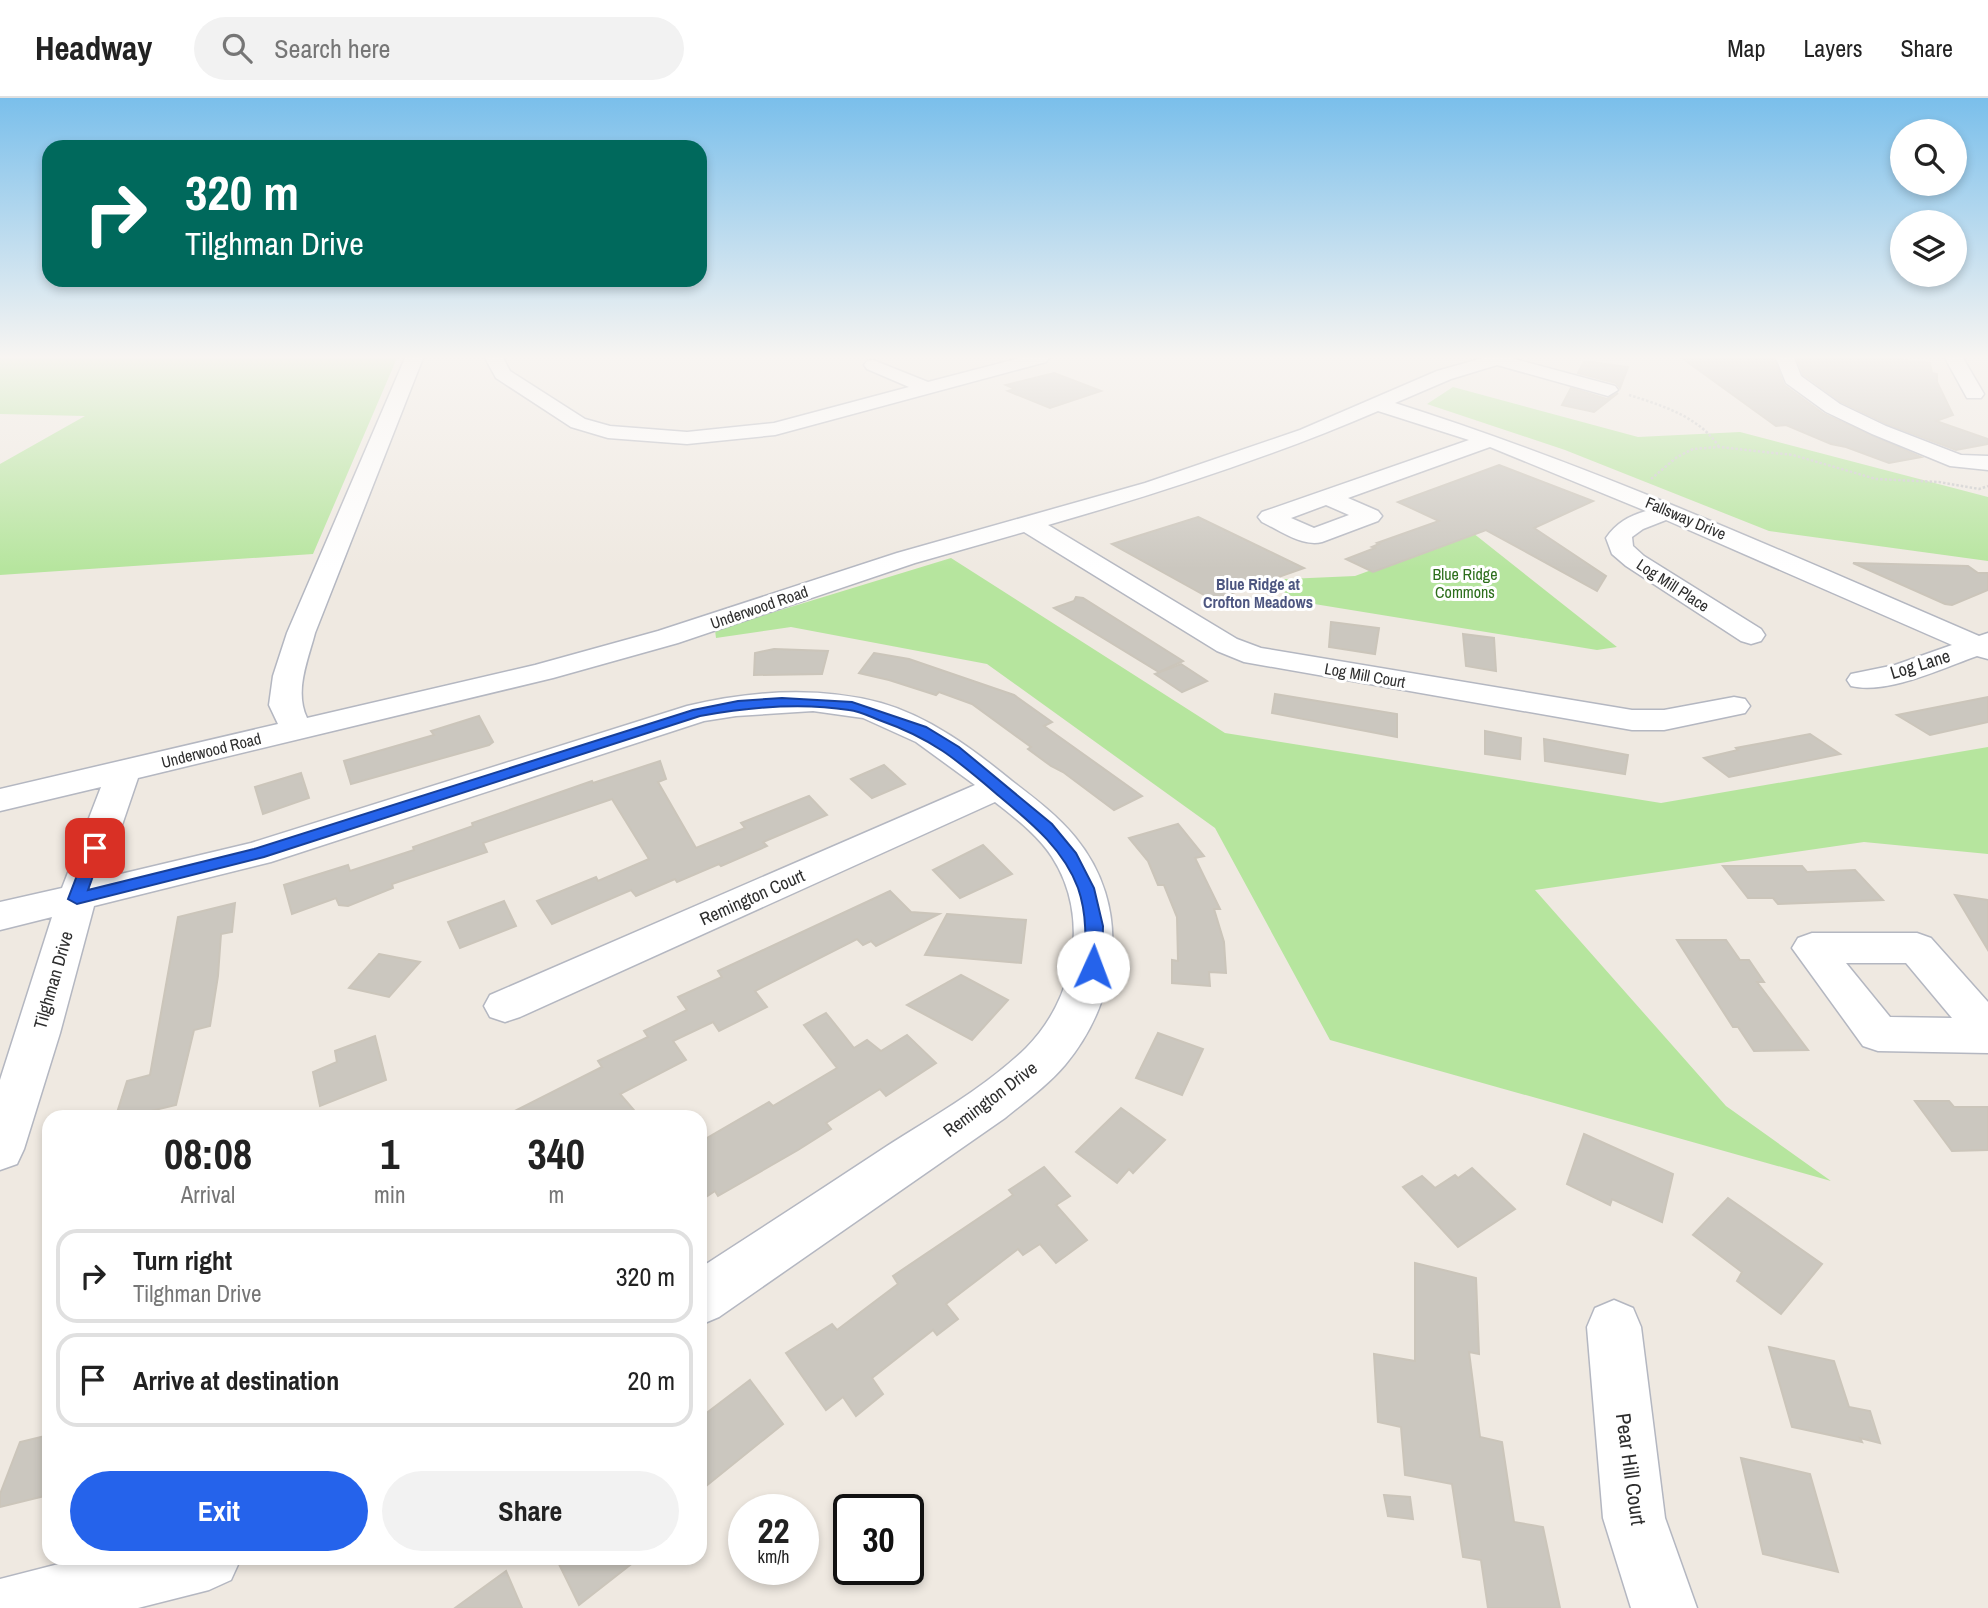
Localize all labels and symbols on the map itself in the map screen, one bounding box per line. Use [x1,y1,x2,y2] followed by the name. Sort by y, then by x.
[1642,491,1730,545] street label: Fallsway Drive
[1632,553,1714,617] street label: Log Mill Place
[1433,563,1497,603] park label: Blue Ridge Commons
[1203,573,1313,613] district label: Blue Ridge at Crofton Meadows
[707,580,811,634] street label: Underwood Road
[1887,643,1953,685] street label: Log Lane
[1323,657,1407,693] street label: Log Mill Court
[159,727,263,773] street label: Underwood Road
[65,818,125,878] pin
[696,863,808,931] street label: Remington Court
[27,928,79,1032] street label: Tilghman Drive
[1056,930,1130,1004] position arrow
[938,1055,1042,1143] street label: Remington Drive
[1609,1411,1653,1527] street label: Pear Hill Court
[833,1494,924,1585] speed limit sign: 30

